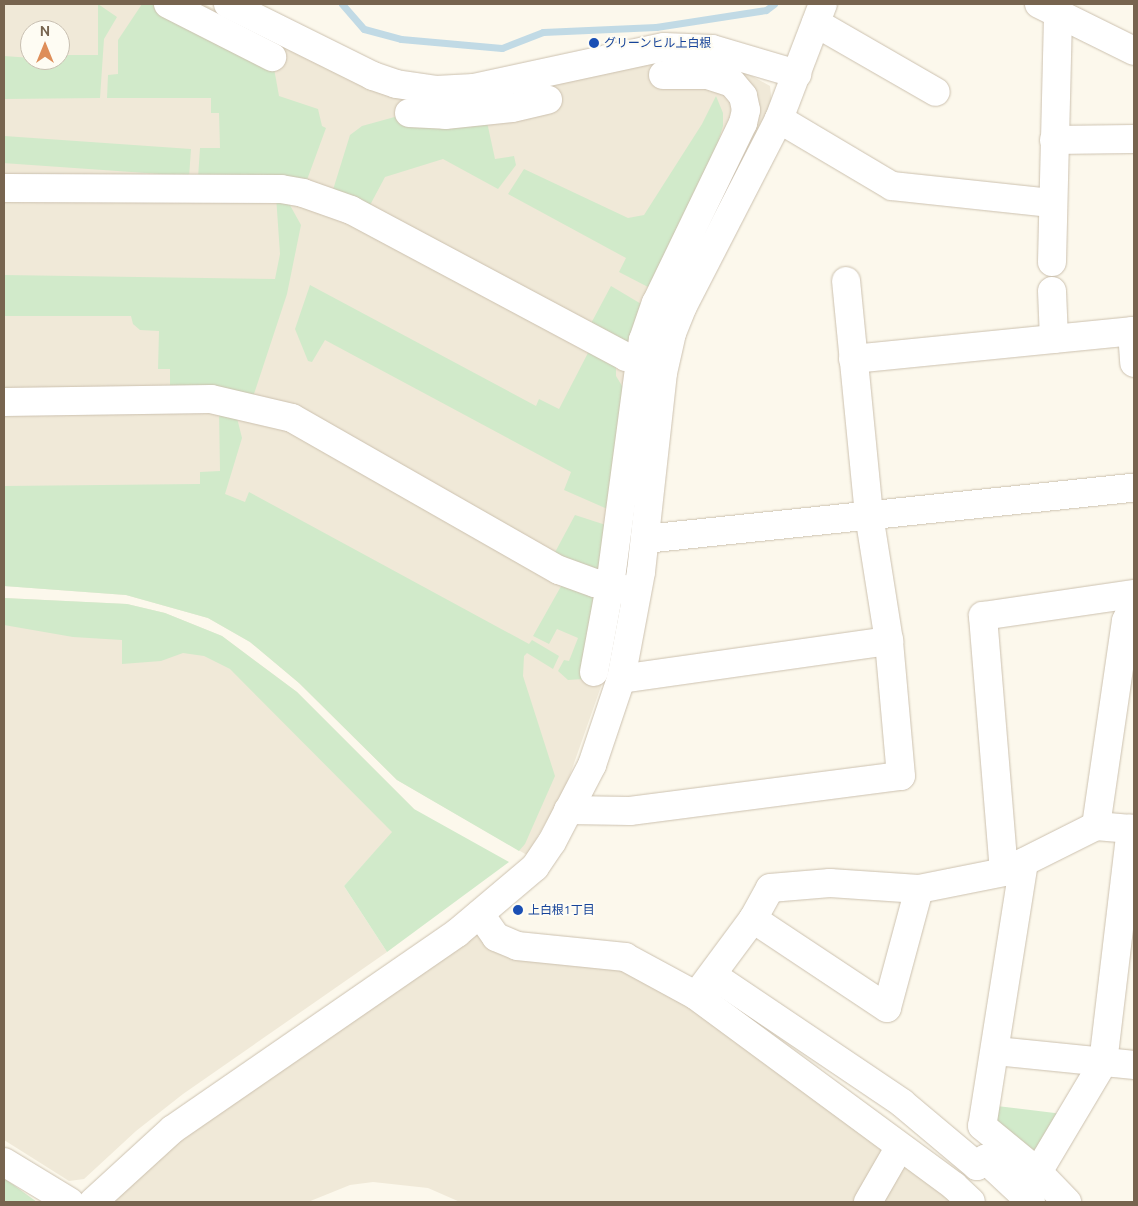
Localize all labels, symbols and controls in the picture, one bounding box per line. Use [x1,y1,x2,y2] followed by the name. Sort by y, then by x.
[20,20,70,70] north arrow
[40,23,50,39] text: N
[604,36,712,50] place label: グリーンヒル上白根
[588,37,600,49] marker: グリーンヒル上白根
[528,903,595,917] place label: 上白根1丁目
[512,904,524,916] marker: 上白根1丁目

